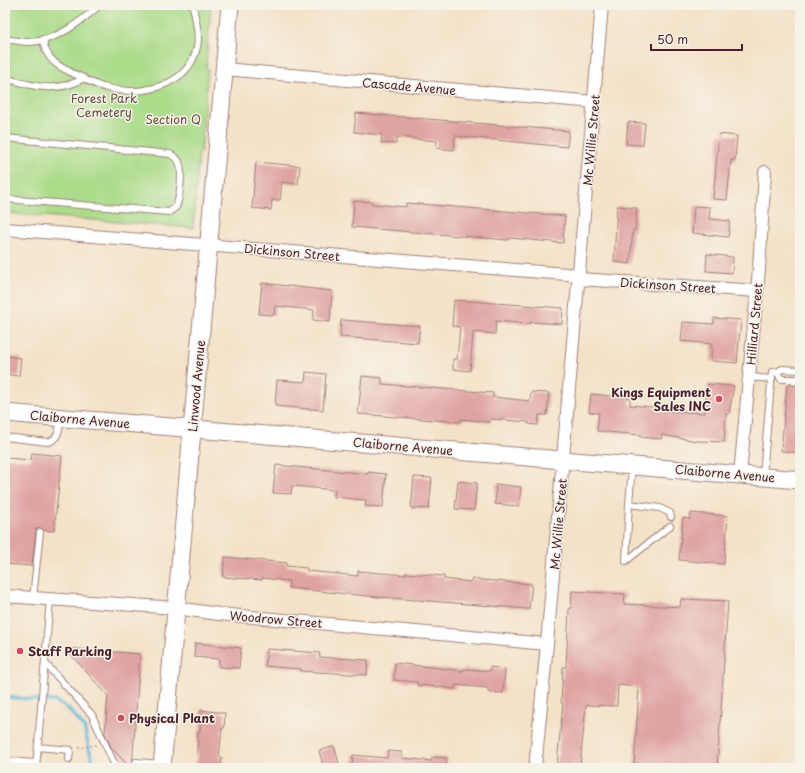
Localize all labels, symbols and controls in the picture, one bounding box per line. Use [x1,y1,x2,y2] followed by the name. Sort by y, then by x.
[651,26,742,52] scale bar
[657,30,688,48] text: 50 m
[361,73,457,99] street label: Cascade Avenue
[71,89,137,121] park label: Forest Park Cemetery
[578,93,604,186] street label: Mc Willie Street
[145,110,201,128] park label: Section Q
[243,239,341,265] street label: Dickinson Street
[620,273,717,297] street label: Dickinson Street
[741,282,767,366] street label: Hilliard Street
[183,339,209,433] street label: Linwood Avenue
[611,383,711,415] place label: Kings Equipment Sales INC
[714,394,724,404] marker: Kings Equipment Sales INC
[29,406,131,432] street label: Claiborne Avenue
[352,433,454,459] street label: Claiborne Avenue
[674,460,776,486] street label: Claiborne Avenue
[545,477,571,570] street label: Mc Willie Street
[229,606,323,632] street label: Woodrow Street
[28,642,112,660] place label: Staff Parking
[15,646,25,656] marker: Staff Parking
[129,709,215,727] place label: Physical Plant
[116,713,126,723] marker: Physical Plant

